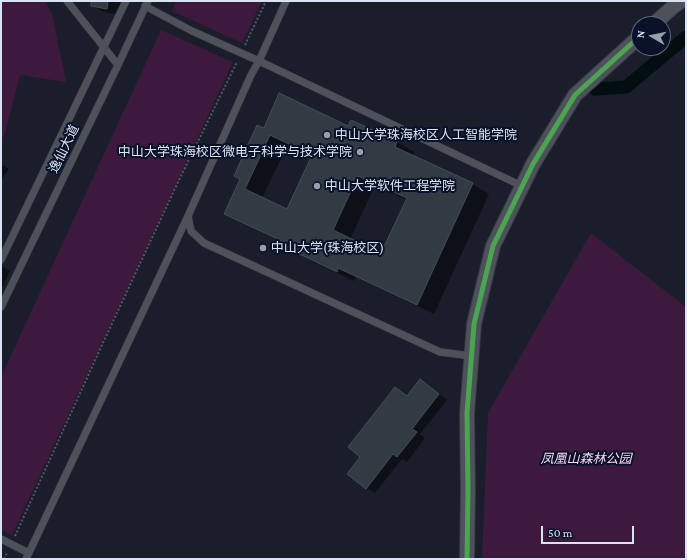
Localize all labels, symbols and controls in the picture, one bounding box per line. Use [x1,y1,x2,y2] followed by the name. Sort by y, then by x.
[631,16,671,56] north arrow
[634,30,647,39] text: N
[46,122,82,176] street label: 逸仙大道
[335,127,517,143] place label: 中山大学珠海校区人工智能学院
[322,130,332,140] marker: 中山大学珠海校区人工智能学院
[118,144,352,160] place label: 中山大学珠海校区微电子科学与技术学院
[355,147,365,157] marker: 中山大学珠海校区微电子科学与技术学院
[325,178,455,194] place label: 中山大学软件工程学院
[312,181,322,191] marker: 中山大学软件工程学院
[271,240,384,256] place label: 中山大学(珠海校区)
[258,243,268,253] marker: 中山大学(珠海校区)
[541,451,631,467] park label: 凤凰山森林公园
[543,518,636,544] scale bar
[548,526,572,540] text: 50 m

